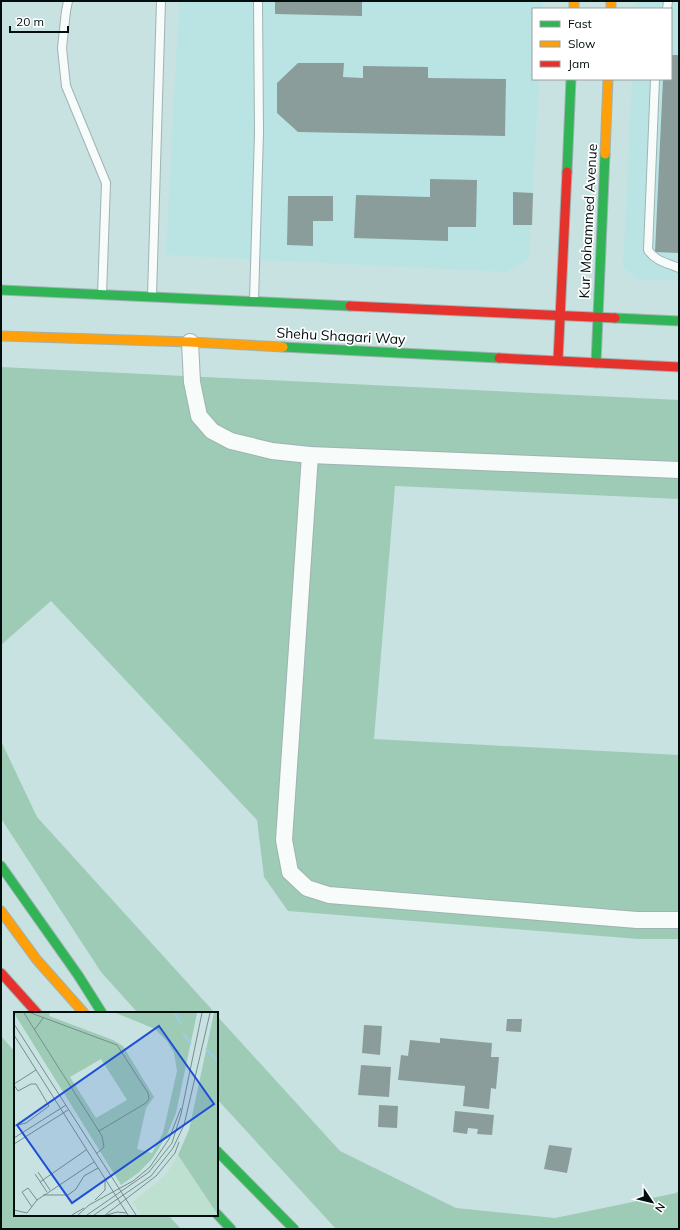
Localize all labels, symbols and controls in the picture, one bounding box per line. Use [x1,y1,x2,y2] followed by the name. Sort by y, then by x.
[10,8,68,34] scale bar
[532,8,672,80] legend
[16,14,44,29] text: 20 m
[568,16,592,31] text: Fast
[568,36,596,51] text: Slow
[568,56,590,71] text: Jam
[575,143,601,299] street label: Kur Mohammed Avenue
[276,324,407,348] street label: Shehu Shagari Way
[14,1012,218,1216] inset map
[632,1182,672,1222] north arrow
[652,1200,668,1215] text: N

